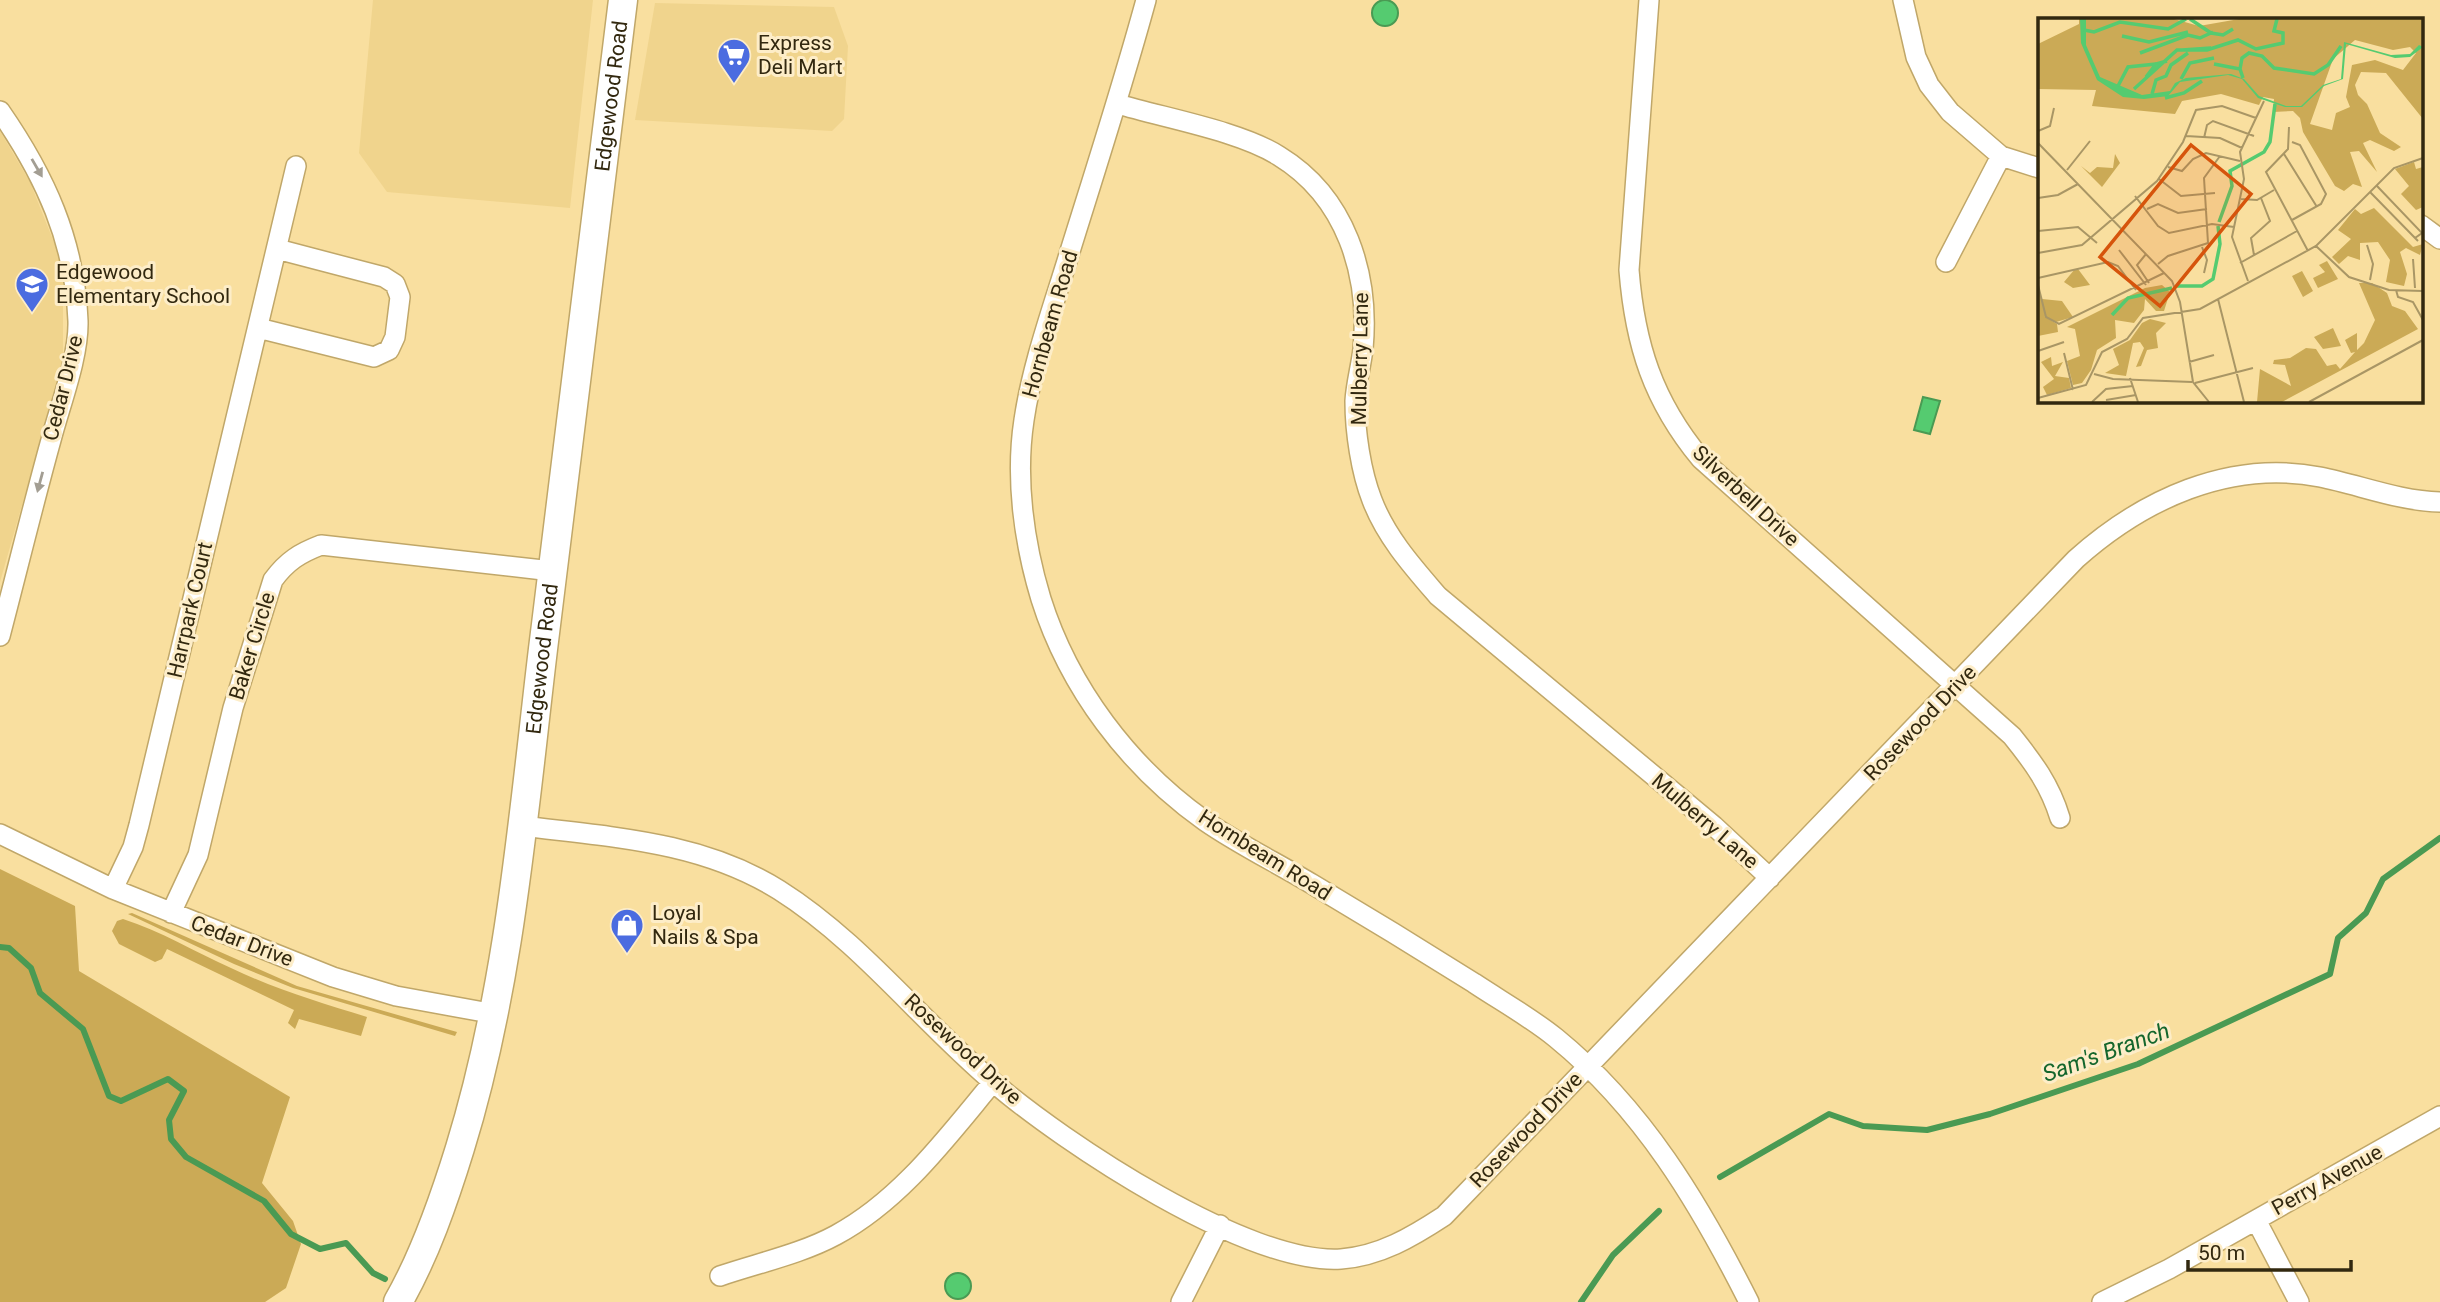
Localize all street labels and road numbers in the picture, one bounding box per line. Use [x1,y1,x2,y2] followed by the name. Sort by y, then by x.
[590,19,632,173] street label: Edgewood Road
[1018,248,1082,400] street label: Hornbeam Road
[1347,292,1373,426] street label: Mulberry Lane
[38,333,88,443] street label: Cedar Drive
[1688,441,1804,551] street label: Silverbell Drive
[163,540,217,680] street label: Harrpark Court
[521,582,563,735] street label: Edgewood Road
[224,589,280,703] street label: Baker Circle
[1859,660,1981,786] street label: Rosewood Drive
[1647,768,1763,874] street label: Mulberry Lane
[1194,805,1336,905] street label: Hornbeam Road
[187,911,297,971] street label: Cedar Drive
[900,989,1026,1109] street label: Rosewood Drive
[1465,1067,1587,1193] street label: Rosewood Drive
[2268,1140,2386,1220] street label: Perry Avenue

